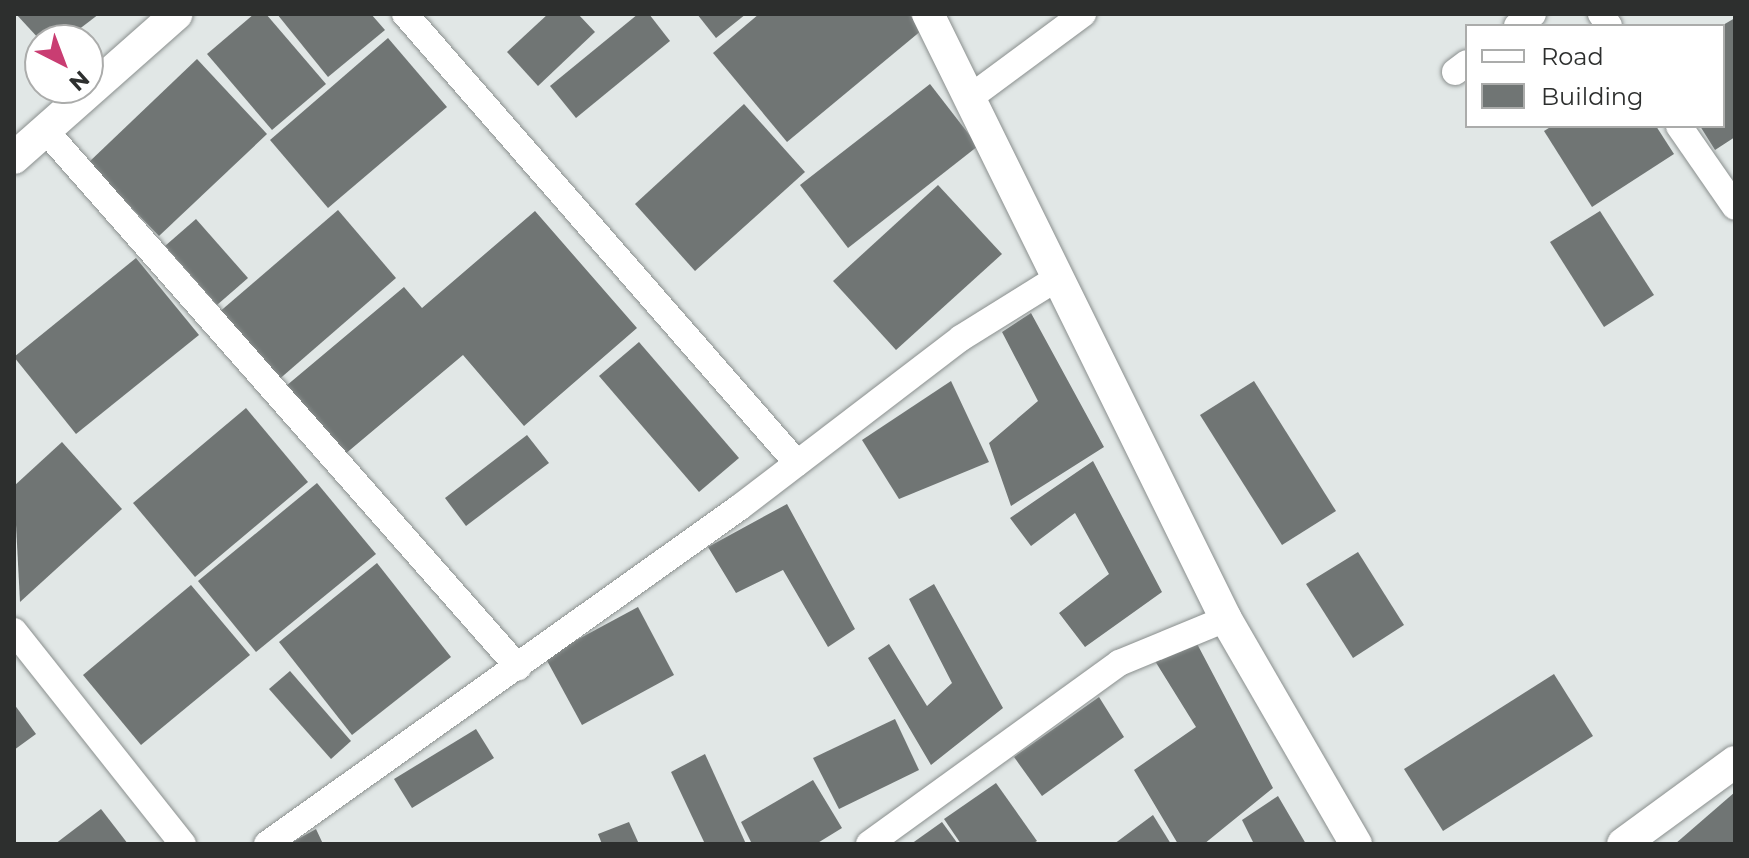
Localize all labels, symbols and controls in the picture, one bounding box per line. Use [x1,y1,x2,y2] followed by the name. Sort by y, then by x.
[24,24,104,104] north arrow
[1465,24,1725,128] legend
[1541,42,1604,71] text: Road
[63,65,95,97] text: N
[1541,82,1644,111] text: Building

